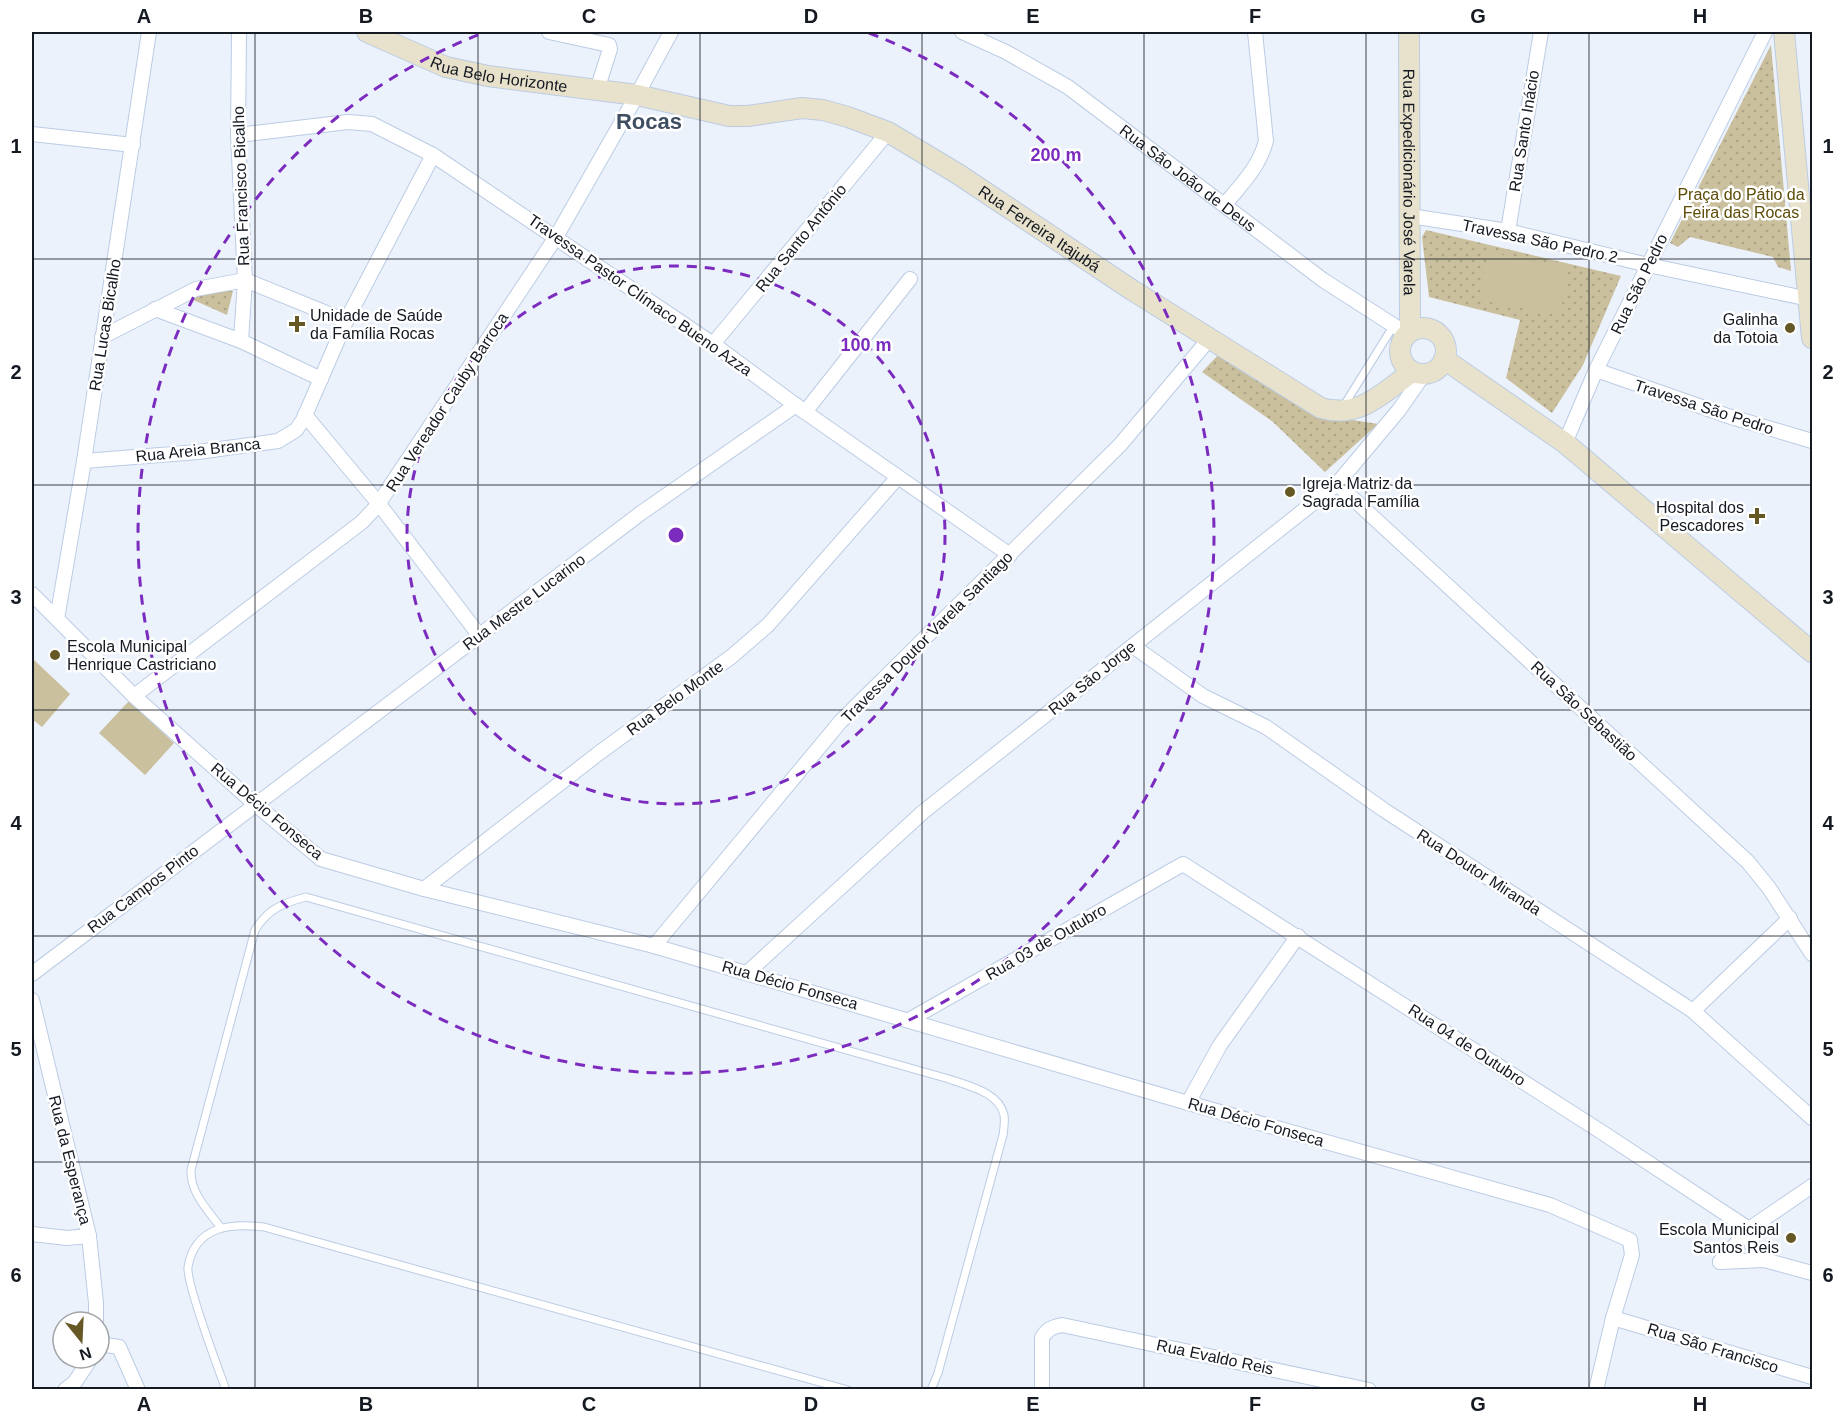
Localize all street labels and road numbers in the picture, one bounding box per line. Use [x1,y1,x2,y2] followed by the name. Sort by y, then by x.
[428,53,569,95] street label: Rua Belo Horizonte
[1401,69,1418,295] street label: Rua Expedicionário José Varela
[1506,69,1542,193] street label: Rua Santo Inácio
[230,106,252,266] street label: Rua Francisco Bicalho
[1117,121,1259,235] street label: Rua São João de Deus
[752,181,850,295] street label: Rua Santo Antônio
[976,182,1104,275] street label: Rua Ferreira Itajubá
[525,211,755,379] street label: Travessa Pastor Clímaco Bueno Azza
[1461,216,1619,266] street label: Travessa São Pedro 2
[1607,231,1671,337] street label: Rua São Pedro
[86,258,124,392] street label: Rua Lucas Bicalho
[383,309,511,495] street label: Rua Vereador Cauby Barroca
[1632,376,1776,438] street label: Travessa São Pedro
[135,435,261,465] street label: Rua Areia Branca
[838,548,1016,726] street label: Travessa Doutor Varela Santiago
[460,550,589,653] street label: Rua Mestre Lucarino
[1045,638,1139,718] street label: Rua São Jorge
[624,657,726,739] street label: Rua Belo Monte
[1528,658,1640,764] street label: Rua São Sebastião
[208,759,326,863] street label: Rua Décio Fonseca
[1414,826,1544,918] street label: Rua Doutor Miranda
[84,842,202,936] street label: Rua Campos Pinto
[983,901,1109,983] street label: Rua 03 de Outubro
[720,957,860,1013] street label: Rua Décio Fonseca
[1405,1001,1529,1089] street label: Rua 04 de Outubro
[46,1094,94,1226] street label: Rua da Esperança
[1186,1094,1326,1150] street label: Rua Décio Fonseca
[1645,1320,1781,1376] street label: Rua São Francisco
[1155,1336,1275,1378] street label: Rua Evaldo Reis

